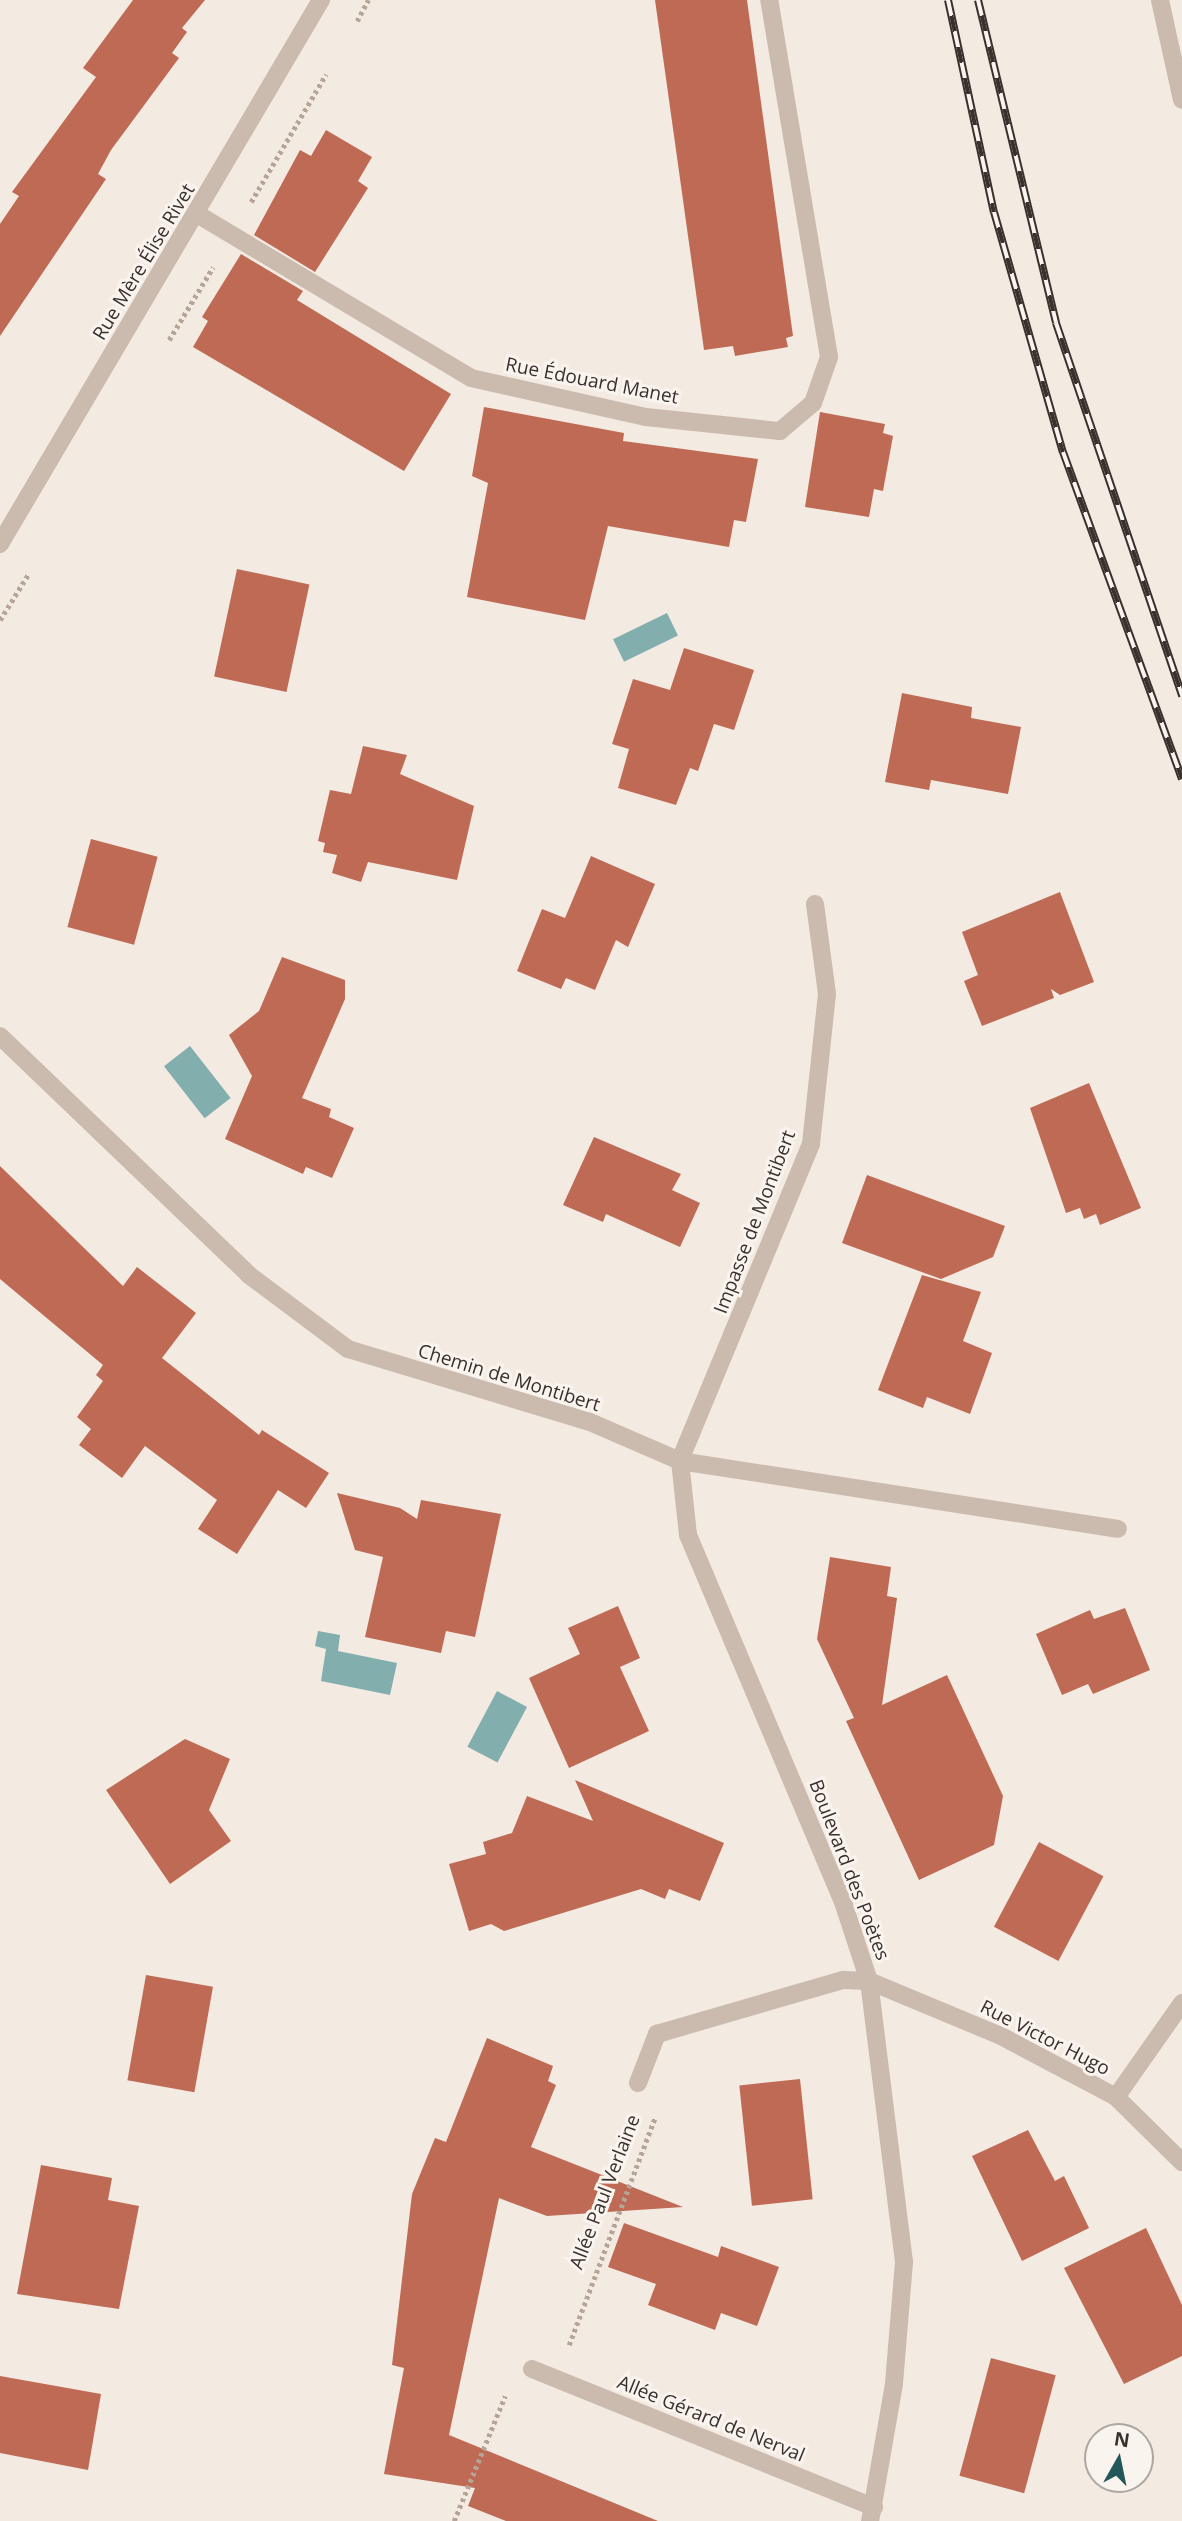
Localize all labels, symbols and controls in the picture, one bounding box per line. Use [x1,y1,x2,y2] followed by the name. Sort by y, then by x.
[88,180,200,344] street label: Rue Mère Élise Rivet
[504,353,680,409] street label: Rue Édouard Manet
[709,1127,801,1317] street label: Impasse de Montibert
[415,1339,603,1417] street label: Chemin de Montibert
[804,1777,894,1963] street label: Boulevard des Poètes
[976,1995,1114,2081] street label: Rue Victor Hugo
[565,2112,645,2272] street label: Allée Paul Verlaine
[614,2371,808,2467] street label: Allée Gérard de Nerval
[1084,2423,1154,2493] north arrow
[1112,2425,1132,2453] text: N

